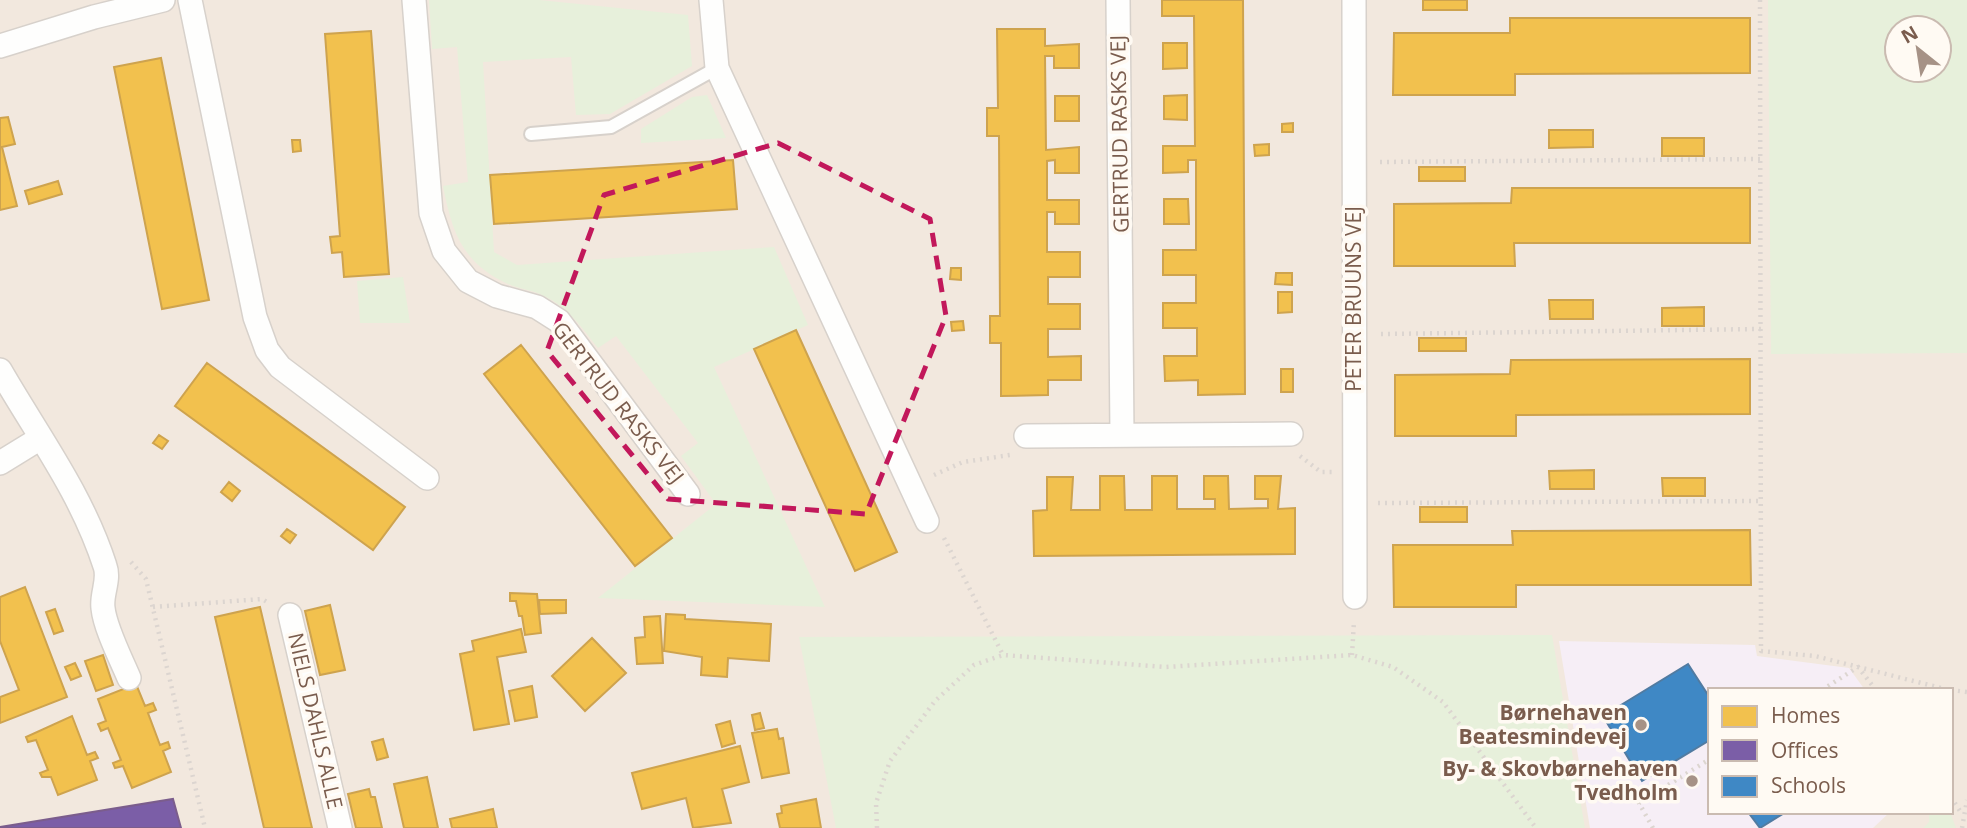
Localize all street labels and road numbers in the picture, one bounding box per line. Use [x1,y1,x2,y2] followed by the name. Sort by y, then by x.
[1103,35,1135,233] street label: GERTRUD RASKS VEJ
[1339,206,1367,392] street label: PETER BRUUNS VEJ
[547,316,691,489] street label: GERTRUD RASKS VEJ
[282,630,350,812] street label: NIELS DAHLS ALLE

